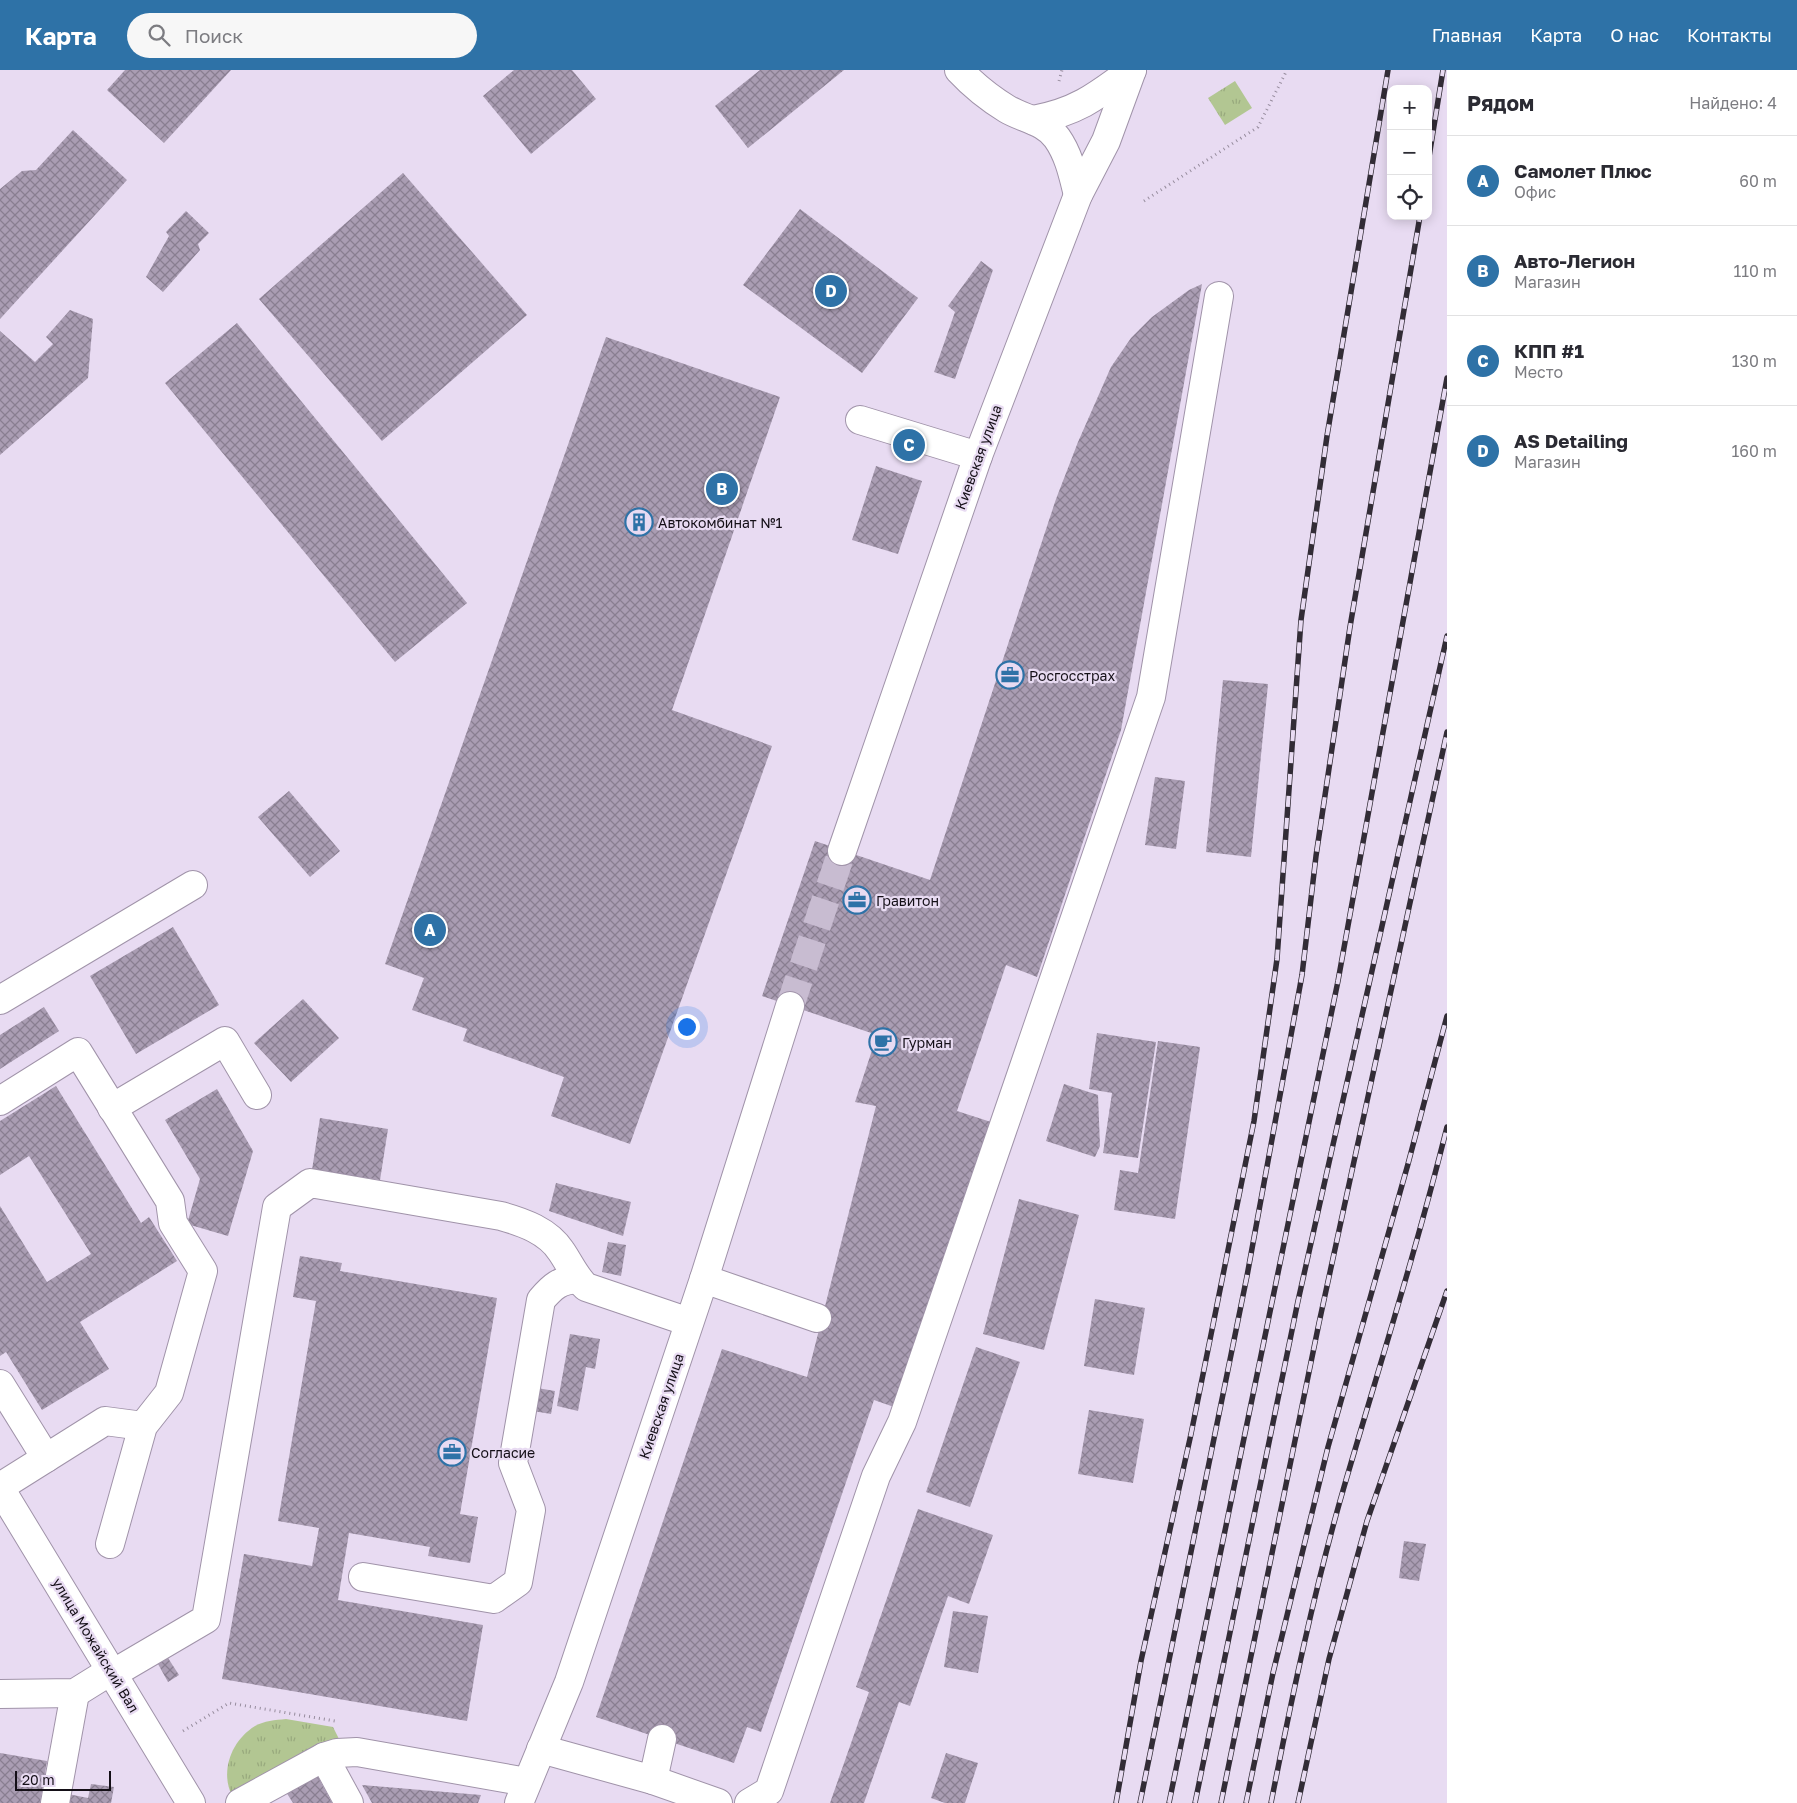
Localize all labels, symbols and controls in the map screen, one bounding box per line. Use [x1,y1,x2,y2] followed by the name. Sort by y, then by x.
[127,13,477,58] search box
[25,21,97,50] text: Карта
[145,21,173,49] icon: search
[185,24,243,47] text: Поиск
[1432,24,1502,46] text: Главная
[1530,24,1582,46] text: Карта
[1610,24,1659,46] text: О нас
[1687,24,1772,46] text: Контакты
[1387,85,1432,220] map controls
[1387,85,1432,130] button: +
[1467,90,1534,116] text: Рядом
[1689,93,1777,113] text: Найдено: 4
[1387,130,1432,175] button: −
[1514,159,1652,182] text: Самолет Плюс
[1477,171,1489,191] text: A
[1739,171,1777,191] text: 60 m
[1387,175,1432,220] button: locate
[1514,182,1556,202] text: Офис
[1514,249,1635,272] text: Авто-Легион
[1477,261,1489,281] text: B
[1733,261,1777,281] text: 110 m
[815,272,847,310] pin: D
[1514,272,1581,292] text: Магазин
[1514,339,1584,362] text: КПП #1
[1477,351,1489,371] text: C
[1732,351,1777,371] text: 130 m
[1514,362,1563,382] text: Место
[951,402,1005,512] street label: Киевская улица
[893,426,925,464] pin: C
[1514,429,1628,452] text: AS Detailing
[1477,441,1489,461] text: D
[1731,441,1777,461] text: 160 m
[1514,452,1581,472] text: Магазин
[706,470,738,508] pin: B
[624,507,654,537] building icon: Автокомбинат №1
[658,514,782,531] place label: Автокомбинат №1
[995,660,1025,690] office icon: Росгосстрах
[1029,667,1115,684] place label: Росгосстрах
[842,885,872,915] office icon: Гравитон
[876,892,939,909] place label: Гравитон
[414,911,446,949] pin: A
[674,1014,700,1040] your location
[868,1027,898,1057] cafe icon: Гурман
[902,1034,952,1051] place label: Гурман
[635,1351,687,1461] street label: Киевская улица
[437,1437,467,1467] office icon: Согласие
[471,1444,535,1461] place label: Согласие
[49,1575,143,1715] street label: улица Можайский Вал
[15,1768,111,1791] scale bar
[22,1771,55,1788] text: 20 m

